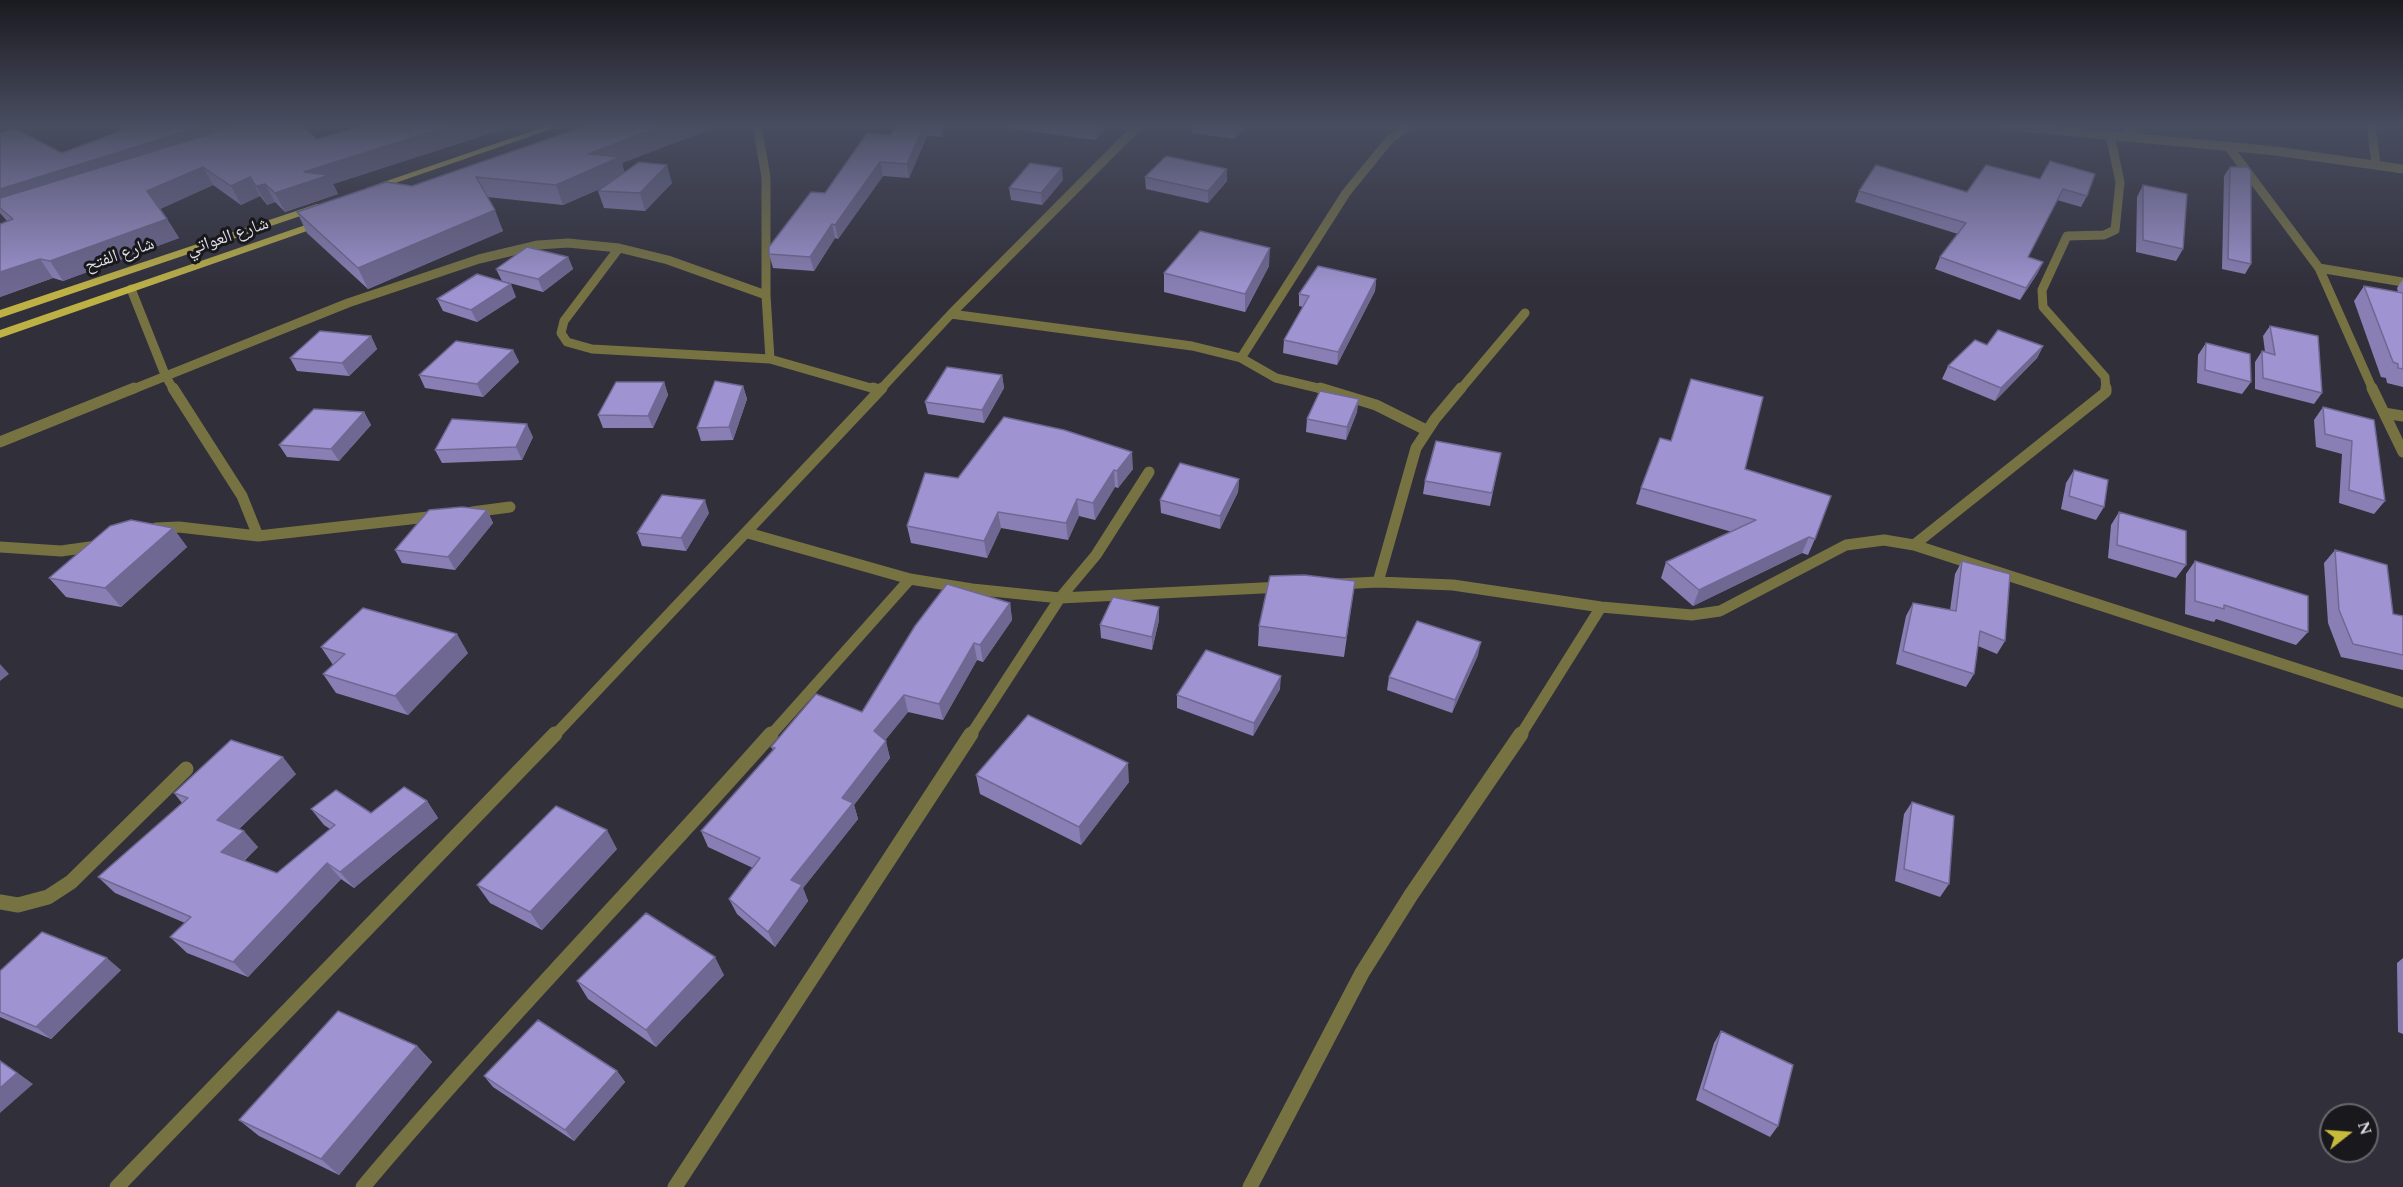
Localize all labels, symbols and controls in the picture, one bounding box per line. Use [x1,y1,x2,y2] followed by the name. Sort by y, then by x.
[184,214,272,262] street label: شارع العواتي
[82,234,158,278] street label: شارع الفتح
[2319,1103,2379,1163] north arrow
[2351,1119,2378,1138] text: N

